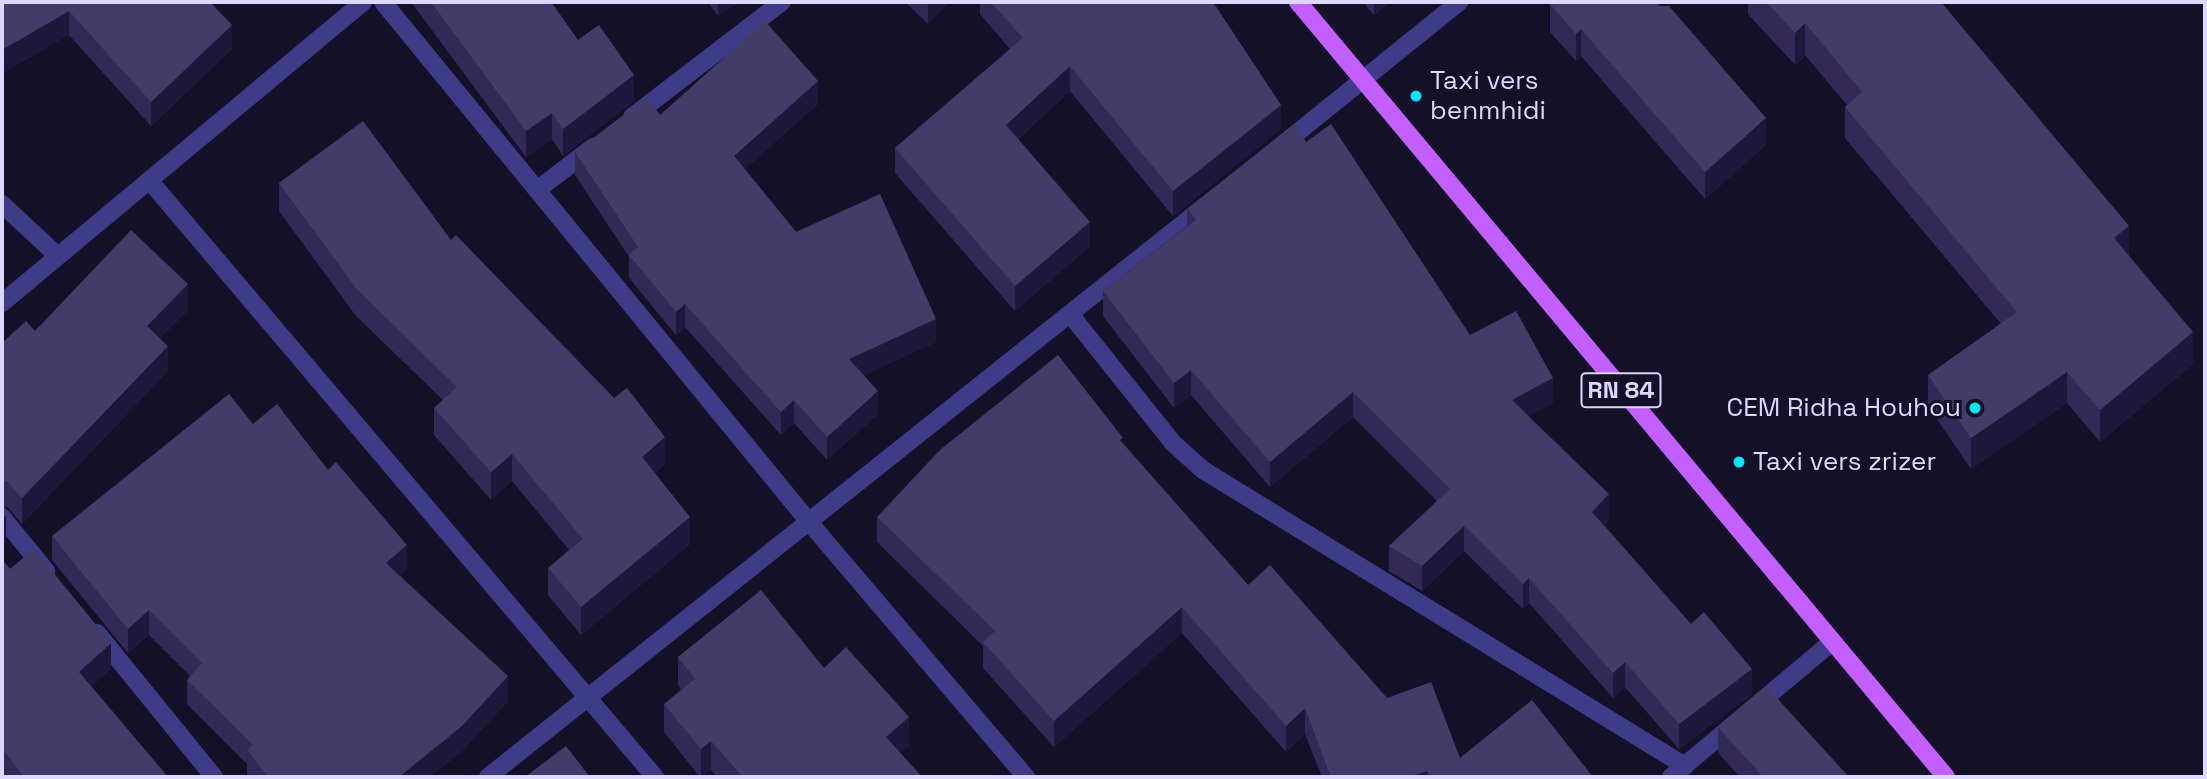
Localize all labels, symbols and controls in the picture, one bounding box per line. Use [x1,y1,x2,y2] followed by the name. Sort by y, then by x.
[1430,65,1546,126] place label: Taxi vers benmhidi
[1408,88,1424,104] marker: Taxi vers benmhidi
[1579,370,1663,410] road number: RN 84
[1726,392,1961,424] place label: CEM Ridha Houhou
[1967,400,1983,416] marker: CEM Ridha Houhou
[1753,446,1936,478] place label: Taxi vers zrizer
[1731,454,1747,470] marker: Taxi vers zrizer

